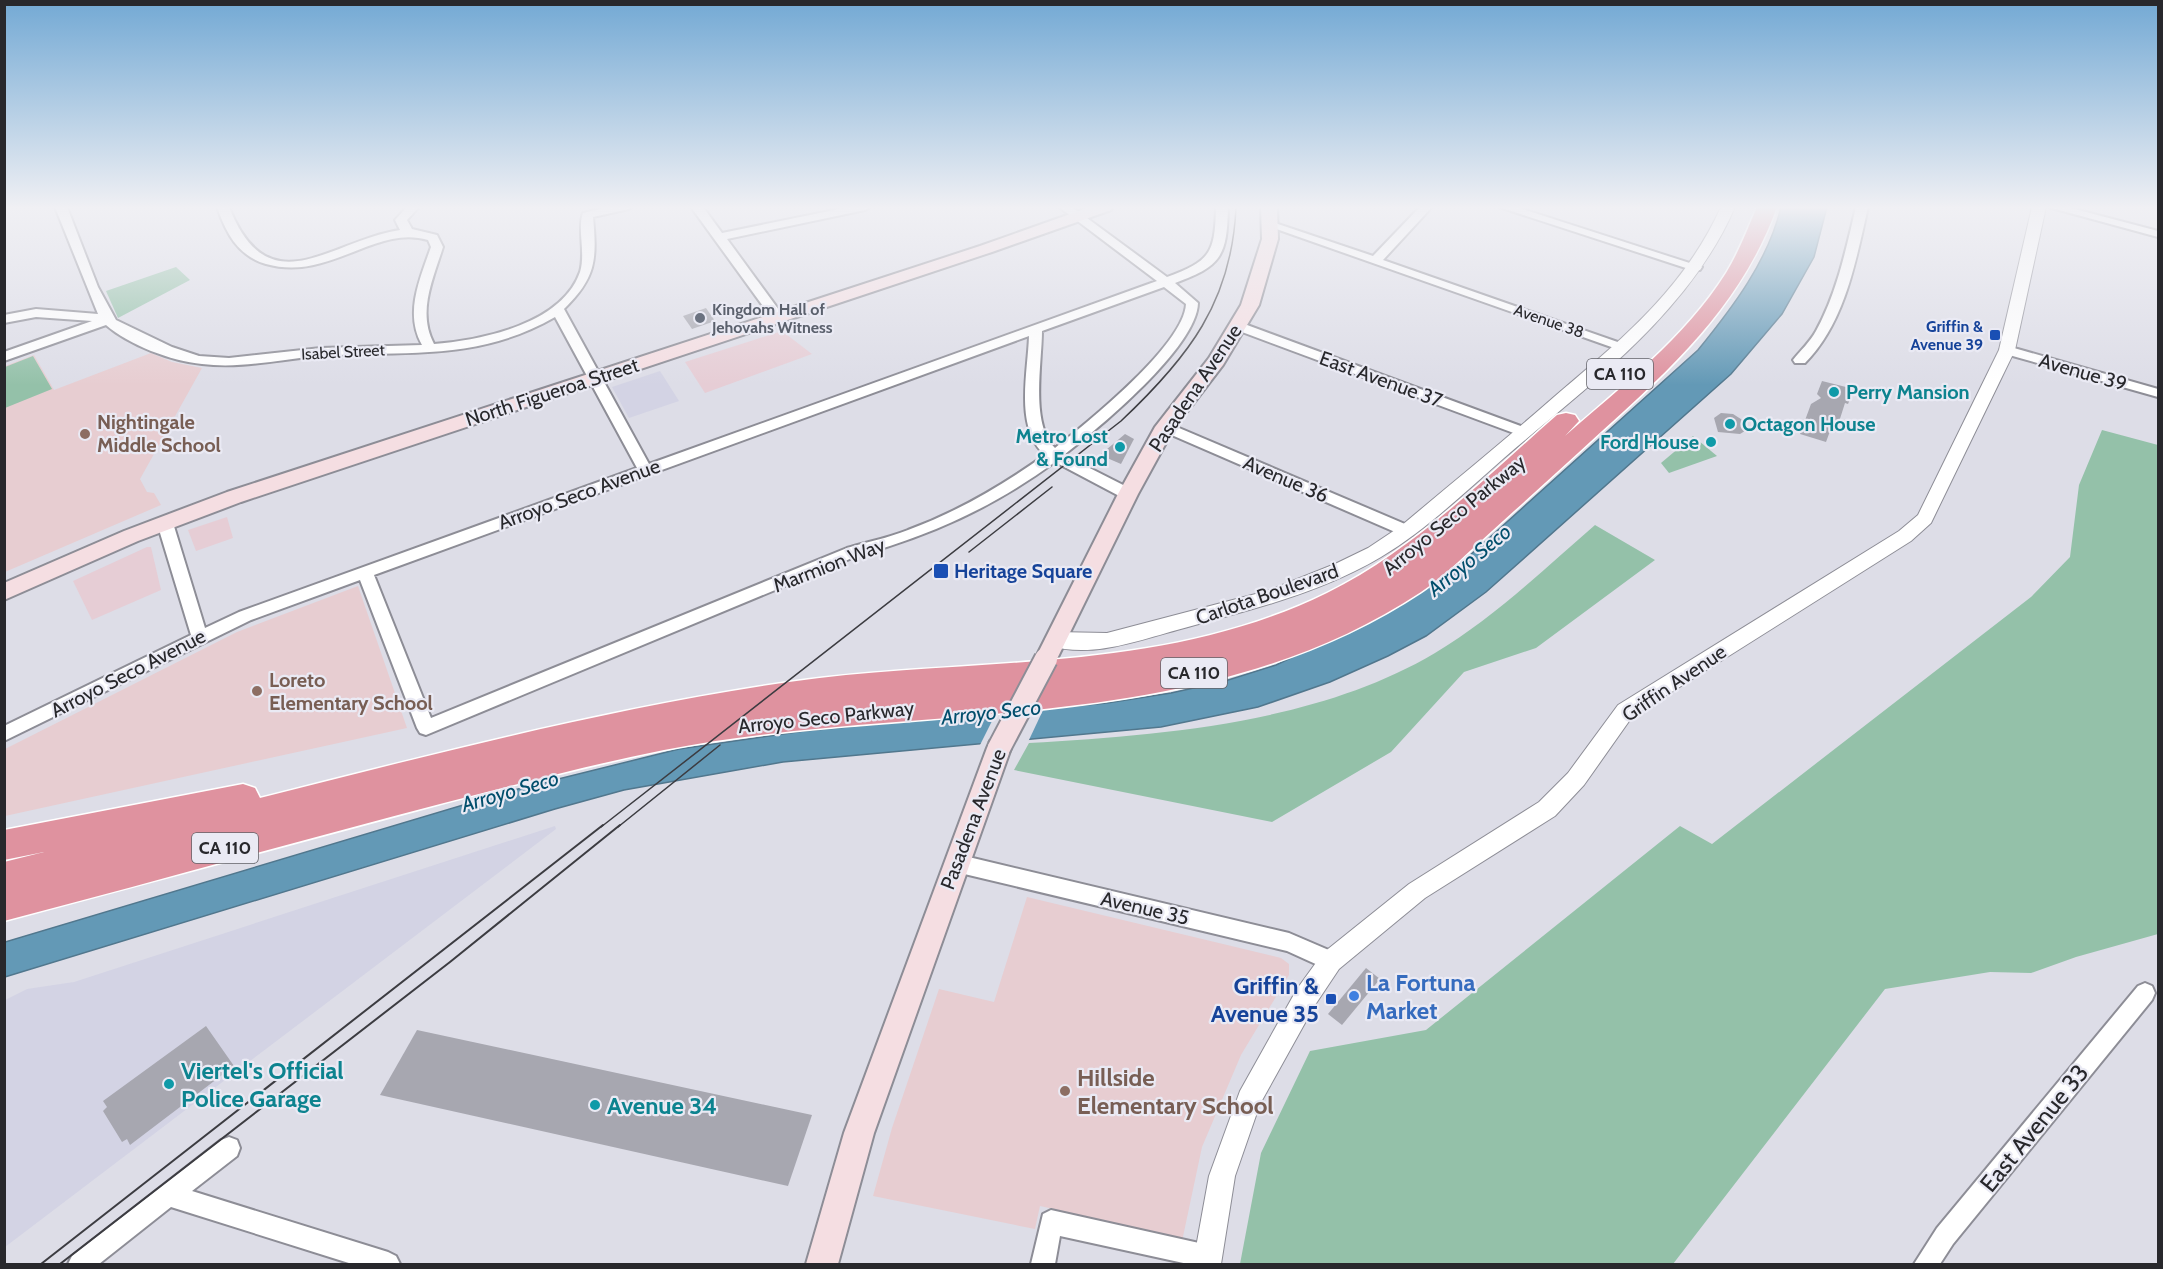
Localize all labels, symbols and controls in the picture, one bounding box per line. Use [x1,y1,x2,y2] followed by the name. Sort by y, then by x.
[711,300,833,337] place label: Kingdom Hall of Jehovahs Witness
[1512,300,1586,342] street label: Avenue 38
[693,311,707,325] marker: Kingdom Hall of Jehovahs Witness
[1910,317,1983,354] place label: Griffin & Avenue 39
[1143,320,1247,456] street label: Pasadena Avenue
[1988,328,2002,342] marker: Griffin & Avenue 39
[301,340,386,364] street label: Isabel Street
[1316,346,1446,412] street label: East Avenue 37
[2036,348,2130,396] street label: Avenue 39
[462,353,642,431] street label: North Figueroa Street
[1587,359,1653,389] road number: CA 110
[1846,380,1970,404] place label: Perry Mansion
[1827,385,1841,399] marker: Perry Mansion
[97,410,221,457] place label: Nightingale Middle School
[1742,412,1875,436] place label: Octagon House
[1723,417,1737,431] marker: Octagon House
[1015,424,1108,471] place label: Metro Lost & Found
[78,427,92,441] marker: Nightingale Middle School
[1600,430,1699,454] place label: Ford House
[1704,435,1718,449] marker: Ford House
[1113,440,1127,454] marker: Metro Lost & Found
[1240,450,1332,508] street label: Avenue 36
[1378,450,1530,580] street label: Arroyo Seco Parkway
[495,454,663,534] street label: Arroyo Seco Avenue
[1422,519,1516,601] water label: Arroyo Seco
[770,533,888,597] street label: Marmion Way
[1193,558,1341,630] street label: Carlota Boulevard
[954,559,1092,583] place label: Heritage Square
[932,562,950,580] marker: Heritage Square
[47,624,209,722] street label: Arroyo Seco Avenue
[1617,639,1731,727] street label: Griffin Avenue
[1161,658,1227,688] road number: CA 110
[269,668,433,715] place label: Loreto Elementary School
[250,684,264,698] marker: Loreto Elementary School
[939,694,1042,730] water label: Arroyo Seco
[737,696,915,738] street label: Arroyo Seco Parkway
[935,745,1011,893] street label: Pasadena Avenue
[457,765,562,817] water label: Arroyo Seco
[192,833,258,863] road number: CA 110
[1099,886,1191,930] street label: Avenue 35
[1366,968,1475,1025] place label: La Fortuna Market
[1211,971,1319,1028] place label: Griffin & Avenue 35
[1347,989,1361,1003] marker: La Fortuna Market
[1324,992,1338,1006] marker: Griffin & Avenue 35
[181,1056,344,1113] place label: Viertel's Official Police Garage
[1974,1058,2094,1198] street label: East Avenue 33
[1077,1063,1274,1120] place label: Hillside Elementary School
[162,1077,176,1091] marker: Viertel's Official Police Garage
[1058,1084,1072,1098] marker: Hillside Elementary School
[607,1091,717,1120] place label: Avenue 34
[588,1098,602,1112] marker: Avenue 34

